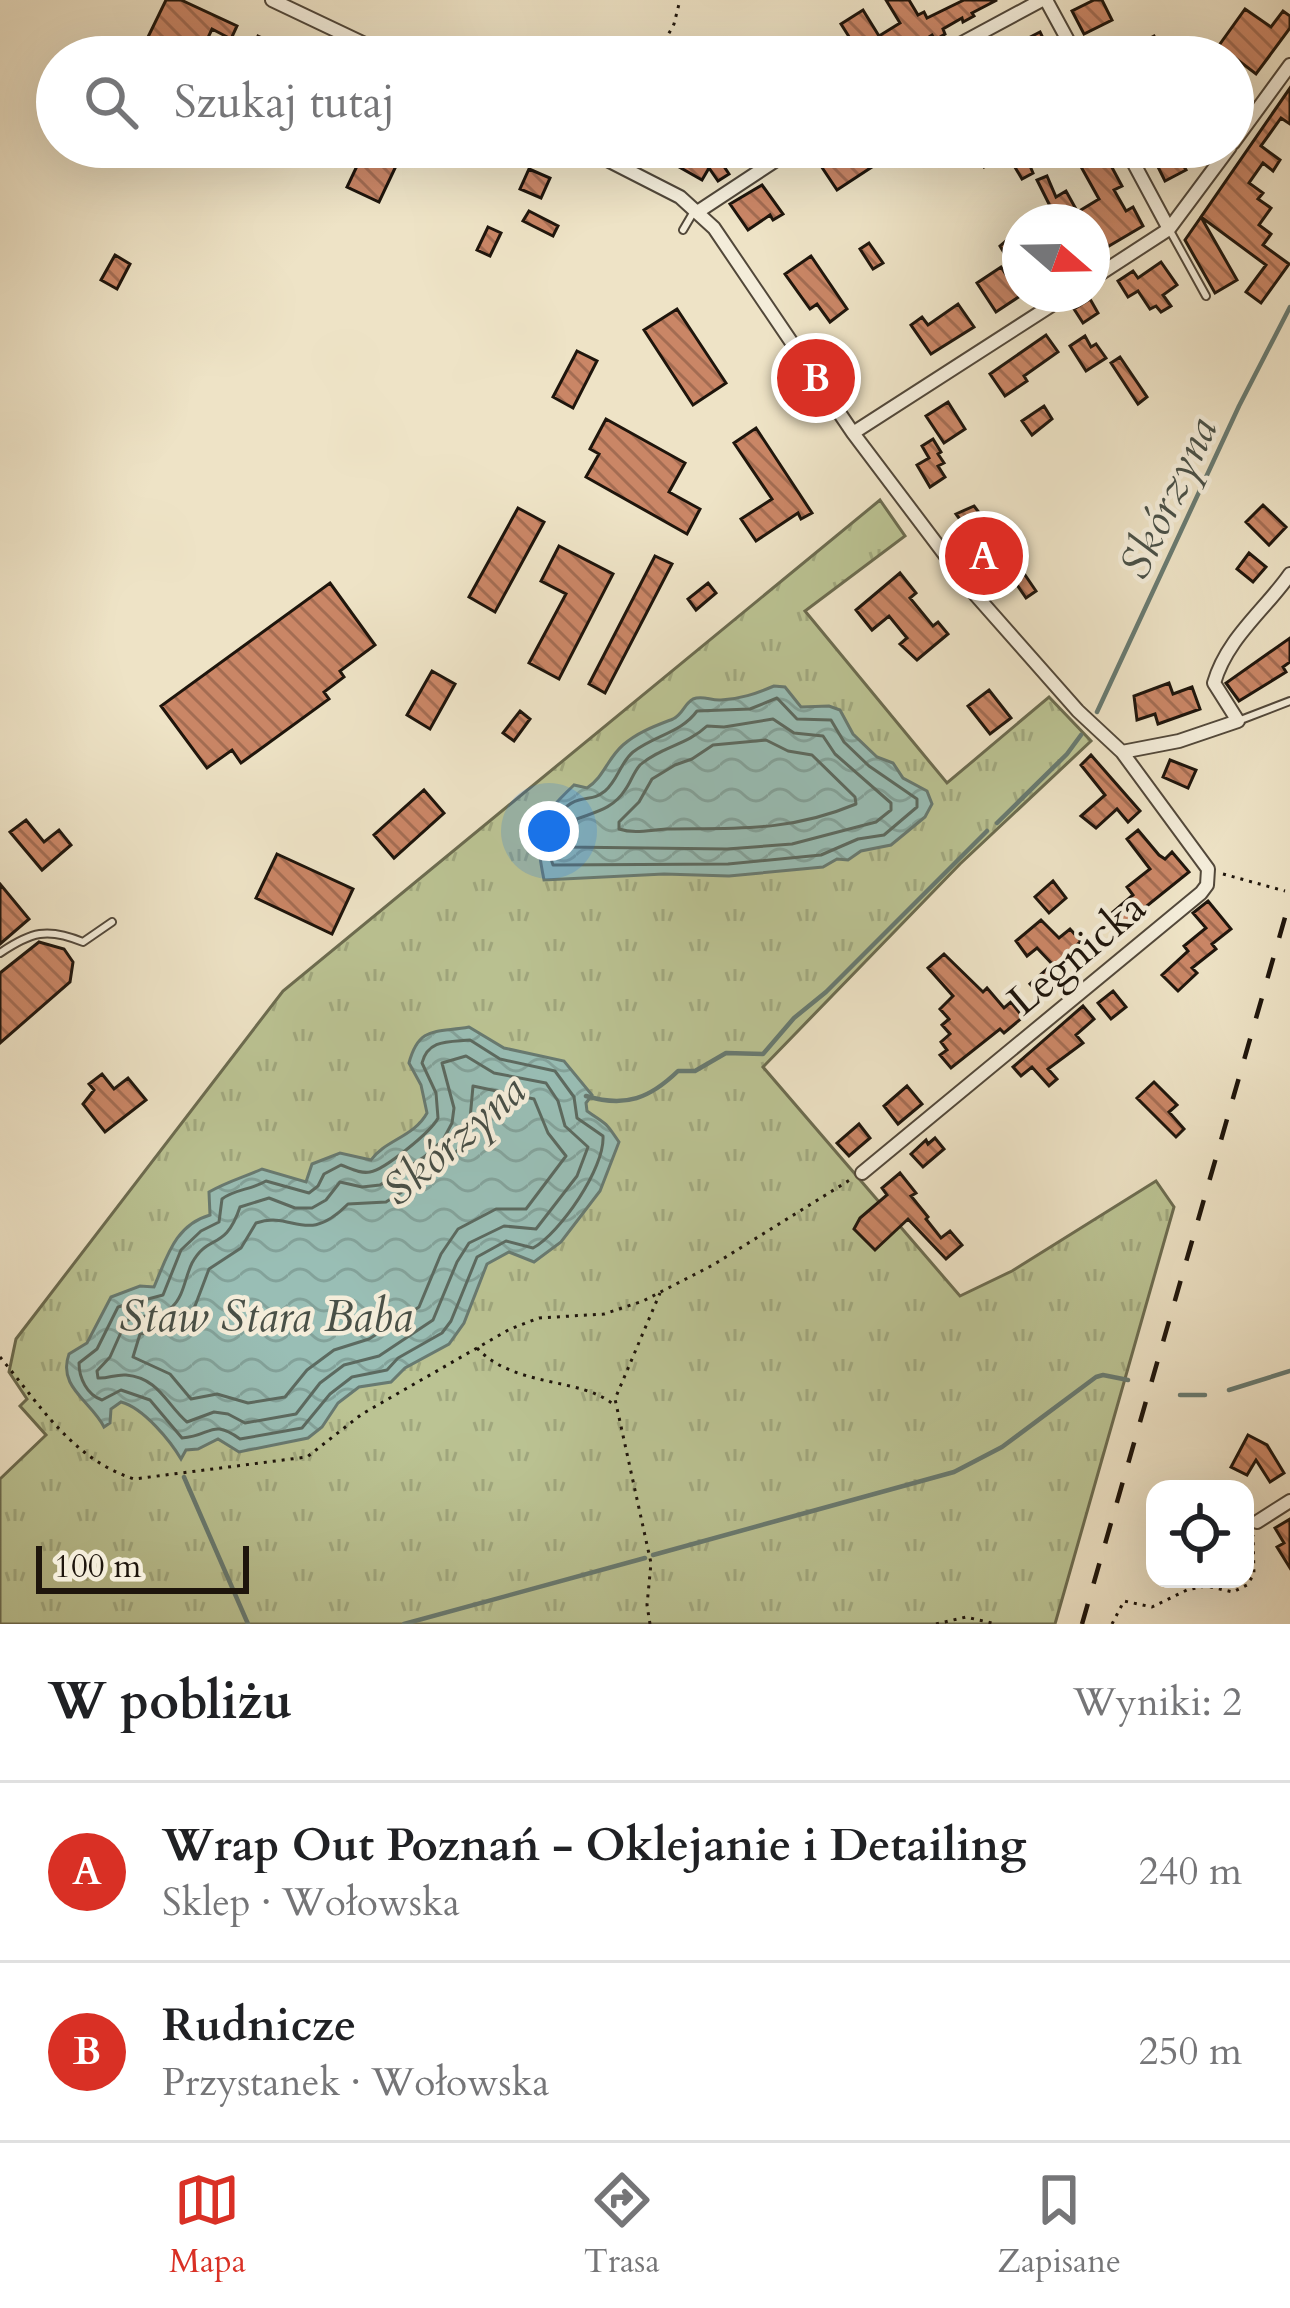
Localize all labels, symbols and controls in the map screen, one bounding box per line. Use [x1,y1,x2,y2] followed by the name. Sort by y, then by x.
[36,36,1254,168] search box
[78,69,144,135] icon: search
[174,72,395,133] text: Szukaj tutaj
[1002,204,1110,312] north arrow
[777,333,855,423] pin: B
[1104,407,1232,588] water label: Skórzyna
[945,511,1023,601] pin: A
[519,801,579,861] your location
[996,880,1158,1029] street label: Legnicka
[369,1061,539,1219] water label: Skórzyna
[119,1286,413,1347] water label: Staw Stara Baba
[1146,1480,1254,1588] map controls
[1146,1480,1254,1588] button: locate
[36,1540,249,1593] scale bar
[54,1544,141,1589] text: 100 m
[48,1667,292,1737] text: W pobliżu
[1073,1676,1242,1729] text: Wyniki: 2
[162,1815,1026,1876] text: Wrap Out Poznań - Oklejanie i Detailing
[72,1845,102,1898] text: A
[1139,1845,1242,1898] text: 240 m
[162,1876,460,1929] text: Sklep · Wołowska
[162,1995,356,2056] text: Rudnicze
[73,2025,101,2078] text: B
[1139,2025,1242,2078] text: 250 m
[162,2056,549,2109] text: Przystanek · Wołowska
[169,2167,246,2284] tab: Mapa
[584,2167,660,2284] tab: Trasa
[997,2167,1121,2284] tab: Zapisane

